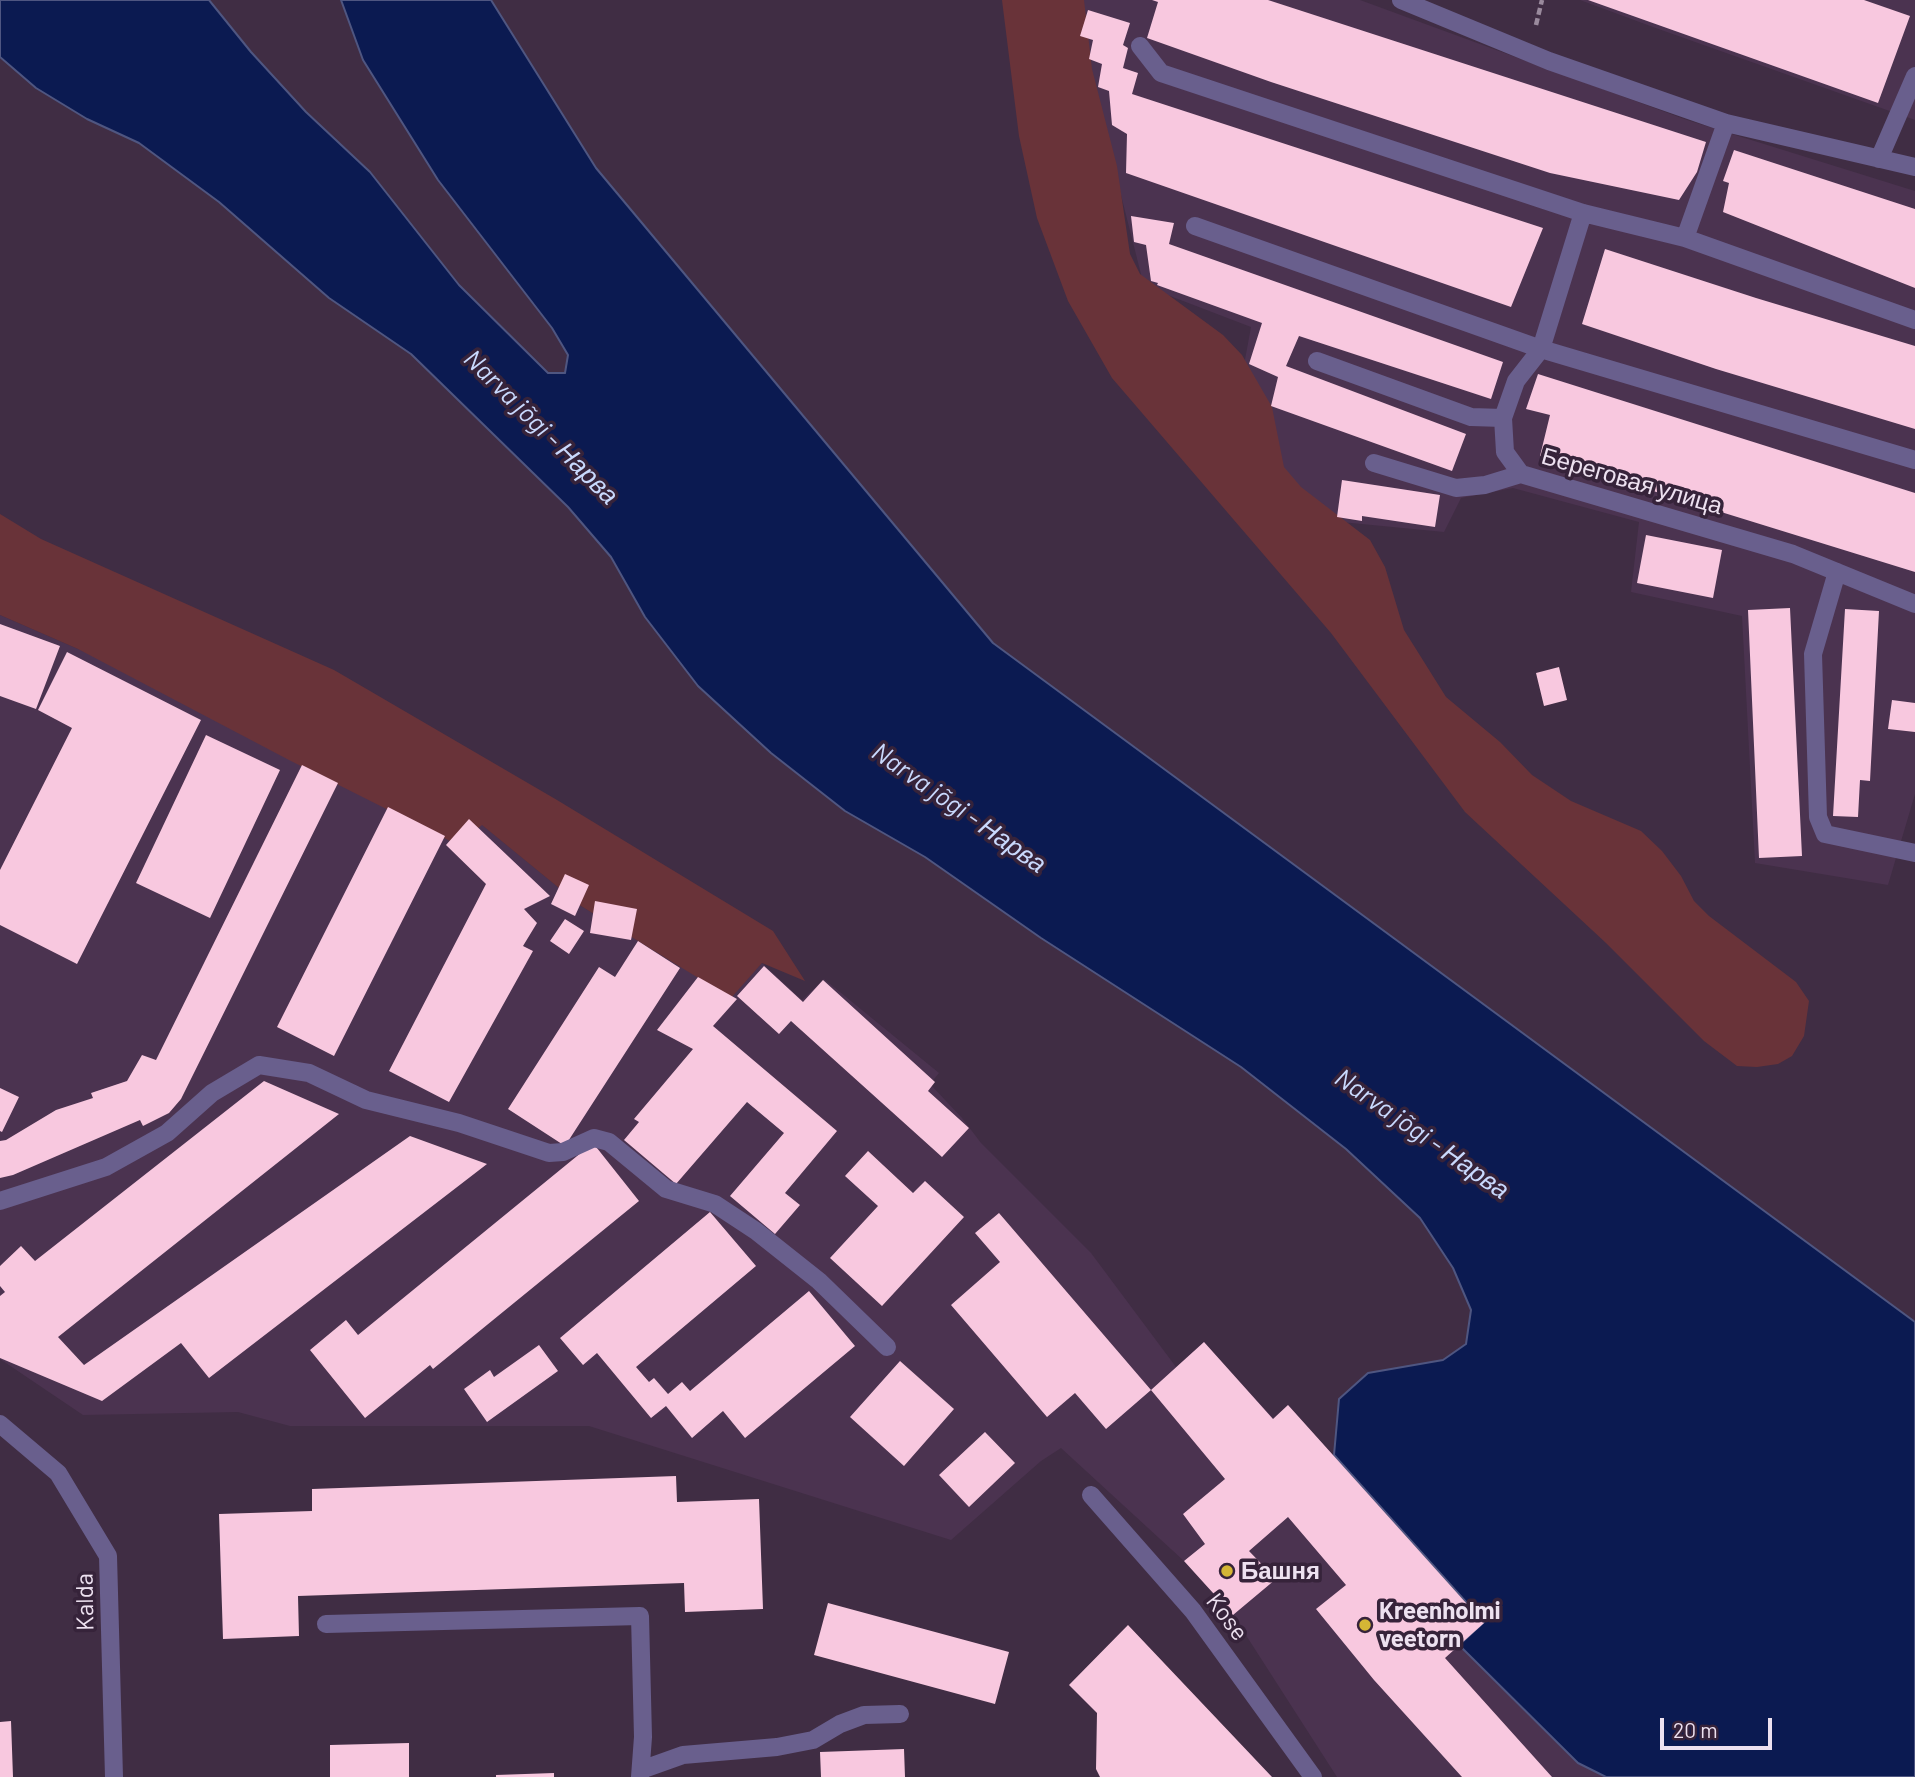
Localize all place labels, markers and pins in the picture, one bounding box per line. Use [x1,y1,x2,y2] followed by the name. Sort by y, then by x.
[1241,1557,1320,1585] place label: Башня
[1219,1563,1235,1579] marker: Башня
[1379,1597,1501,1653] place label: Kreenholmi veetorn
[1357,1617,1373,1633] marker: Kreenholmi veetorn

